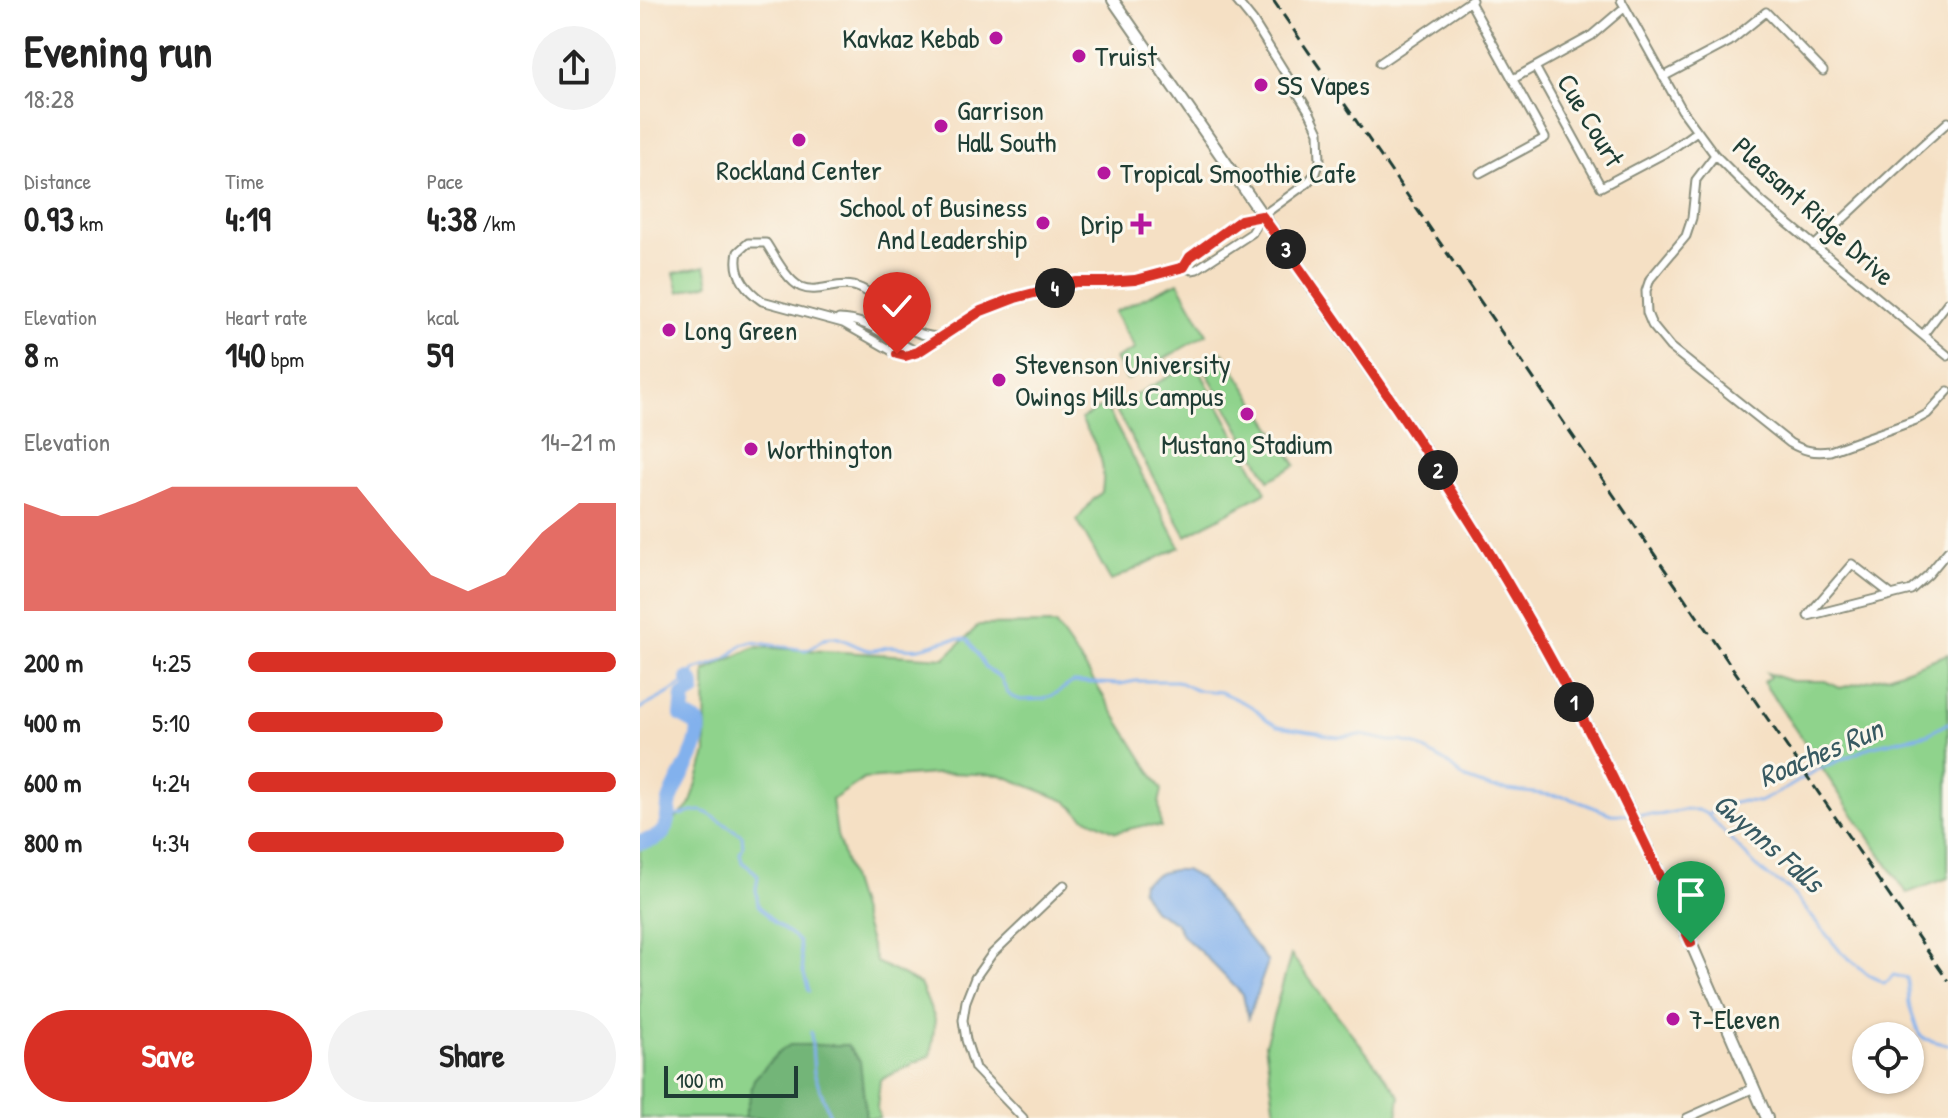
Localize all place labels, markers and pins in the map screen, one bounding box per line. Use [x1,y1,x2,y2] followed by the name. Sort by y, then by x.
[842,19,980,57] place label: Kavkaz Kebab
[987,29,1005,47] marker: Kavkaz Kebab
[1095,37,1157,75] place label: Truist
[1070,47,1088,65] marker: Truist
[1277,66,1370,104] place label: SS Vapes
[1252,76,1270,94] marker: SS Vapes
[957,91,1057,161] place label: Garrison Hall South
[932,117,950,135] marker: Garrison Hall South
[790,131,808,149] marker: Rockland Center
[716,151,882,189] place label: Rockland Center
[1120,154,1356,192] place label: Tropical Smoothie Cafe
[1095,164,1113,182] marker: Tropical Smoothie Cafe
[839,188,1027,258] place label: School of Business And Leadership
[1081,205,1123,243] place label: Drip
[1130,213,1152,235] marker: Drip
[1034,214,1052,232] marker: School of Business And Leadership
[1266,229,1306,269] pin: 3
[1035,268,1075,308] pin: 4
[863,272,931,354] pin
[685,311,797,349] place label: Long Green
[660,321,678,339] marker: Long Green
[1015,345,1231,415] place label: Stevenson University Owings Mills Campus
[990,371,1008,389] marker: Stevenson University Owings Mills Campus
[1238,405,1256,423] marker: Mustang Stadium
[1161,425,1333,463] place label: Mustang Stadium
[767,430,893,468] place label: Worthington
[742,440,760,458] marker: Worthington
[1418,450,1458,490] pin: 2
[1554,682,1594,722] pin: 1
[1657,861,1725,943] pin
[1689,1000,1780,1038] place label: 7-Eleven
[1664,1010,1682,1028] marker: 7-Eleven

